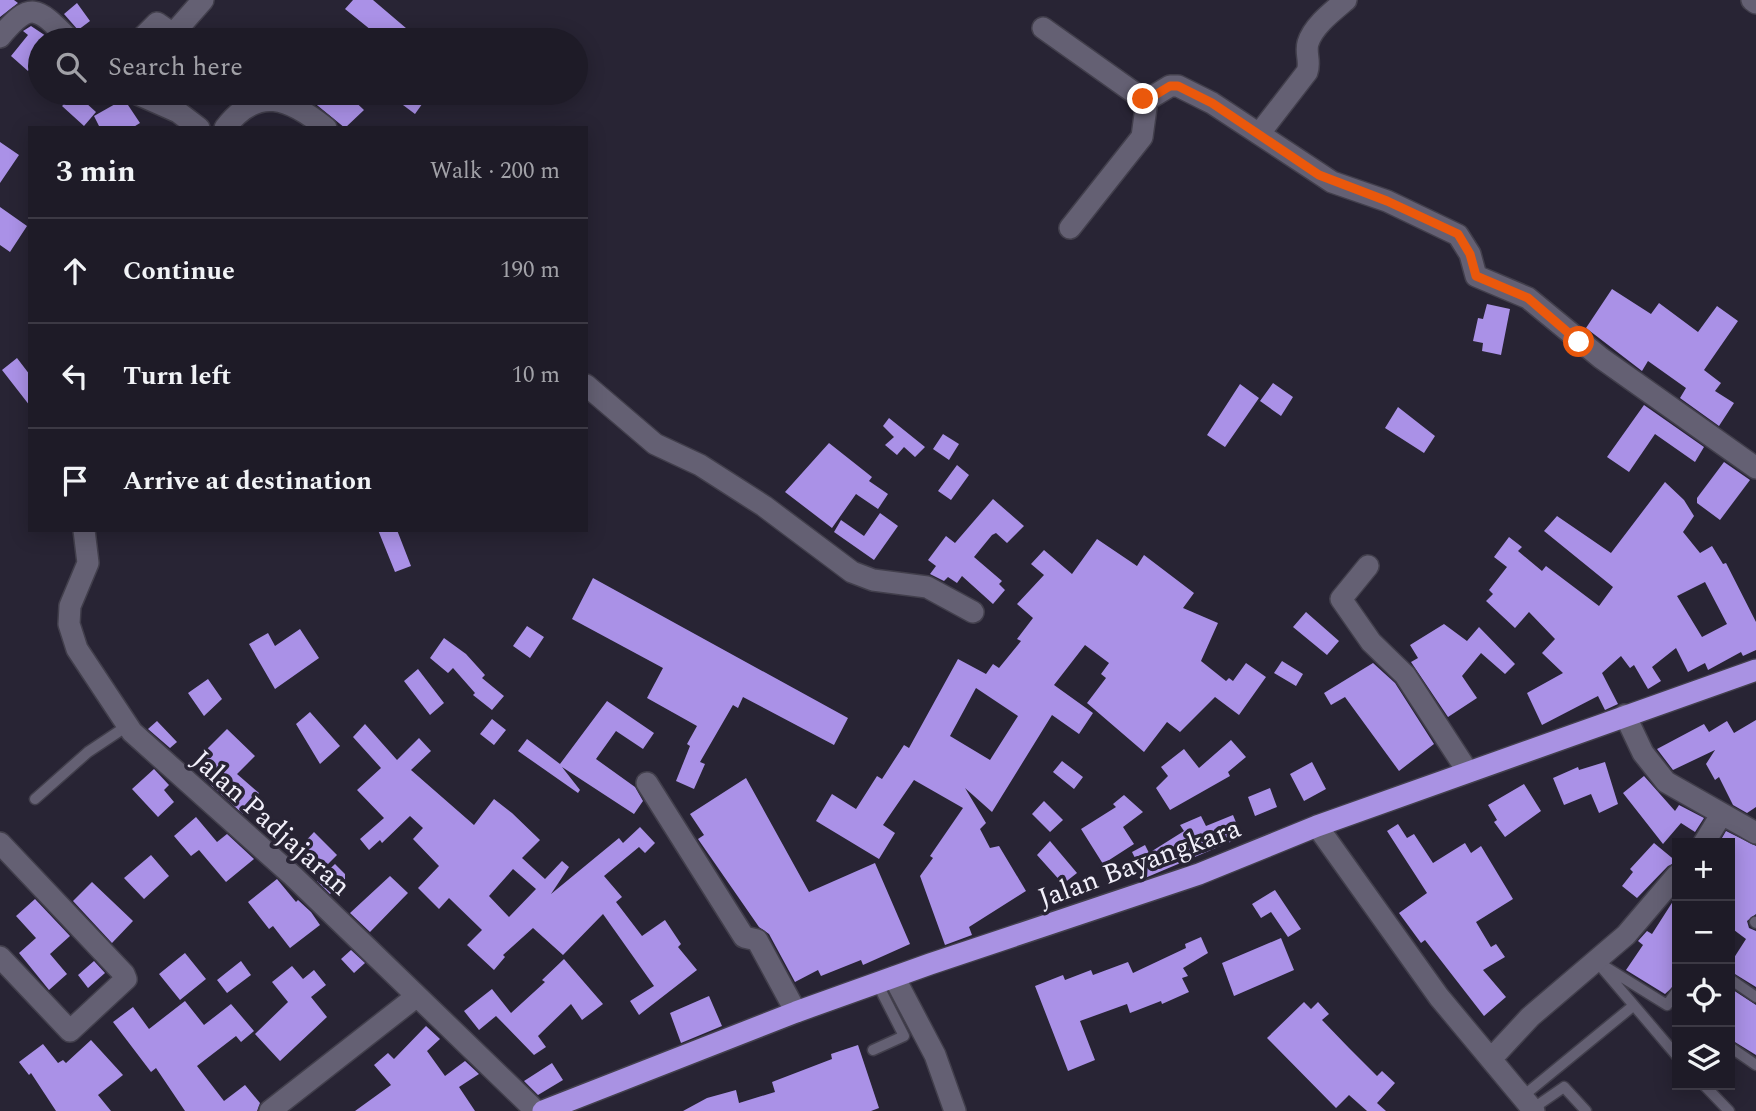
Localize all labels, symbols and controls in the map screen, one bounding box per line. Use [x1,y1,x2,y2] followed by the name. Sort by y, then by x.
[28,28,588,105] search box
[108,47,243,87] text: Search here
[52,48,90,86] icon: search
[1127,83,1158,114] route end
[56,149,136,195] text: 3 min
[430,154,560,189] text: Walk · 200 m
[123,251,235,291] text: Continue
[56,252,94,290] icon: ahead
[500,253,560,288] text: 190 m
[1563,326,1594,357] route start
[123,356,231,396] text: Turn left
[56,357,94,395] icon: left
[511,358,560,393] text: 10 m
[123,461,372,501] text: Arrive at destination
[56,462,94,500] icon: arrive
[182,740,360,907] street label: Jalan Padjajaran
[1032,807,1247,920] street label: Jalan Bayangkara
[1672,838,1735,1090] map controls
[1672,838,1735,901] button: +
[1672,901,1735,964] button: −
[1672,964,1735,1027] button: locate
[1672,1027,1735,1090] button: layers

